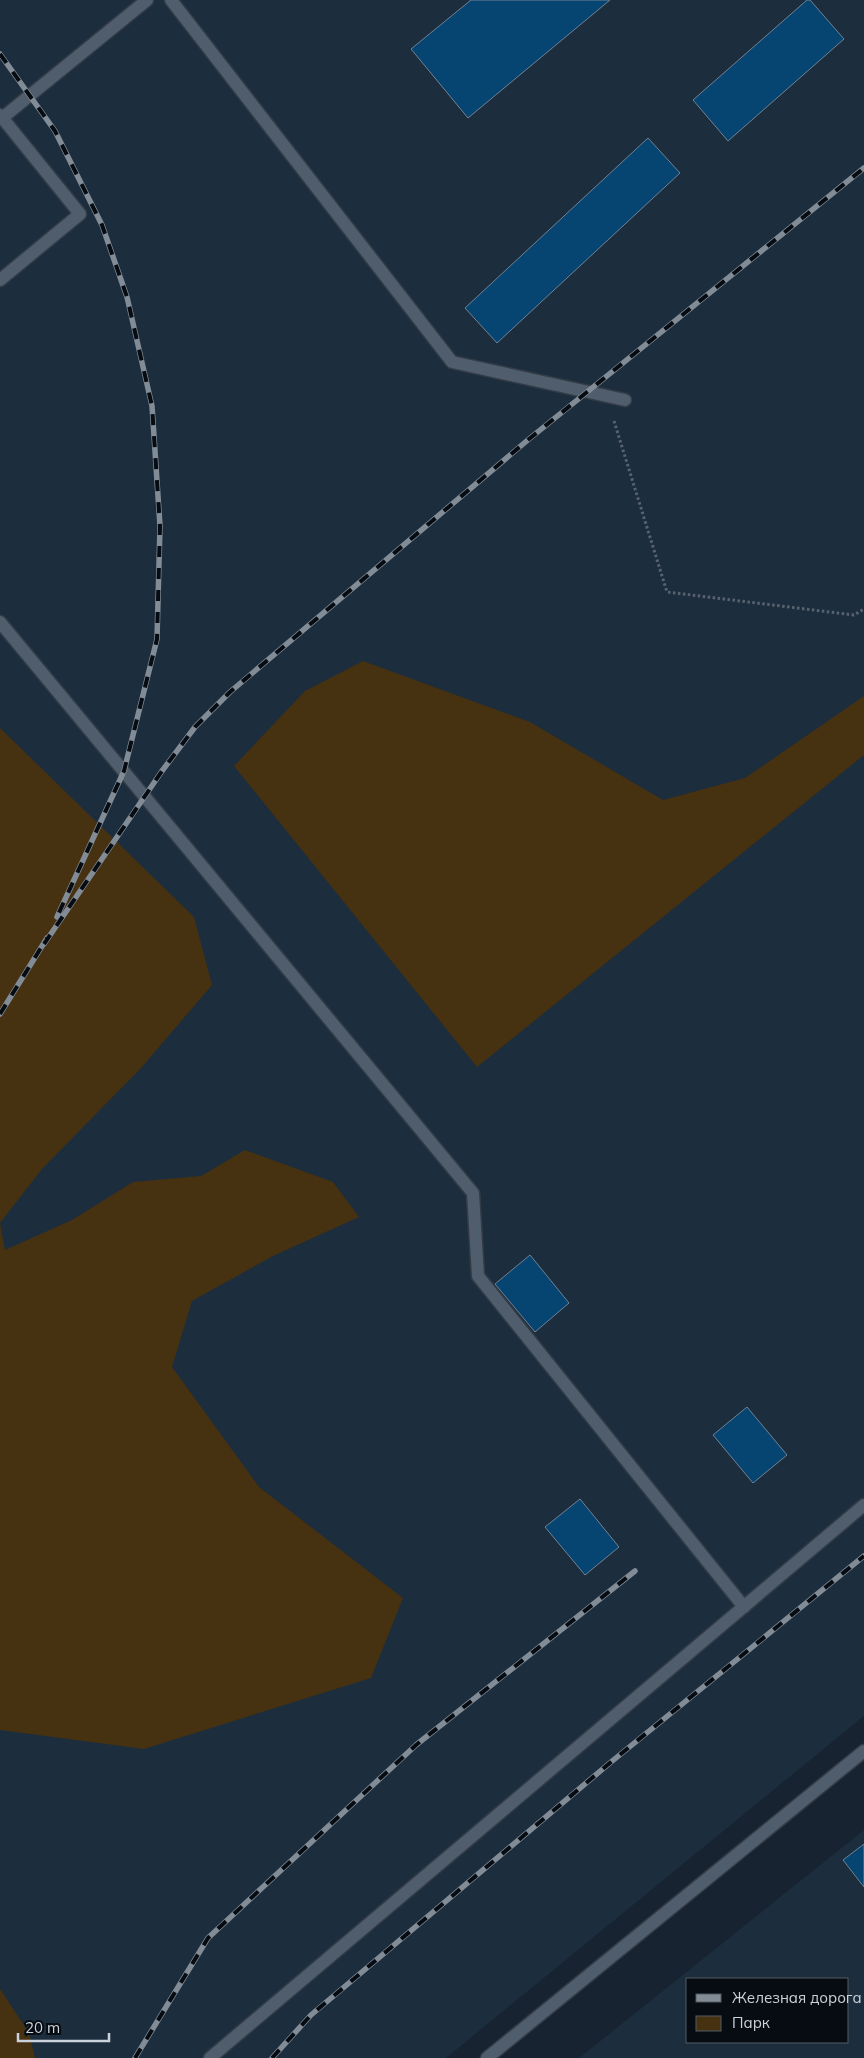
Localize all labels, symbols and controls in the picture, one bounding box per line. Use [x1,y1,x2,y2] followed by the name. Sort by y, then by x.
[686,1978,849,2043] legend
[732,1988,862,2007] text: Железная дорога
[18,2010,109,2042] scale bar
[732,2013,771,2032] text: Парк
[25,2018,60,2037] text: 20 m

